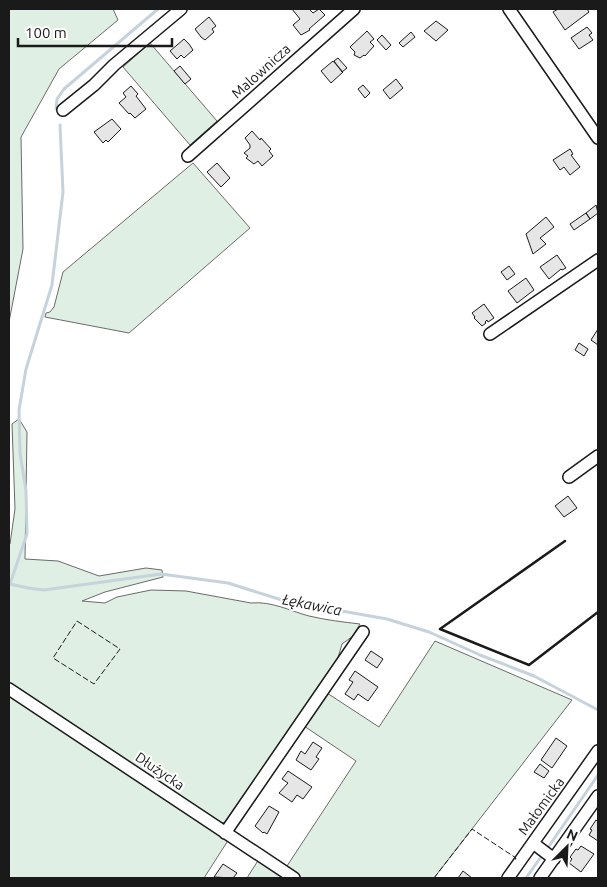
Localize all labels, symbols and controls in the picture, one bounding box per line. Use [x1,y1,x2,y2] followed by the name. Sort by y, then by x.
[18,15,171,47] scale bar
[25,24,67,41] text: 100 m
[228,40,294,102] street label: Malownicza
[281,590,344,619] water label: Łękawica
[132,749,188,793] street label: Dłużycka
[515,774,567,838] street label: Małomicka
[542,822,592,872] north arrow
[564,826,580,845] text: N

